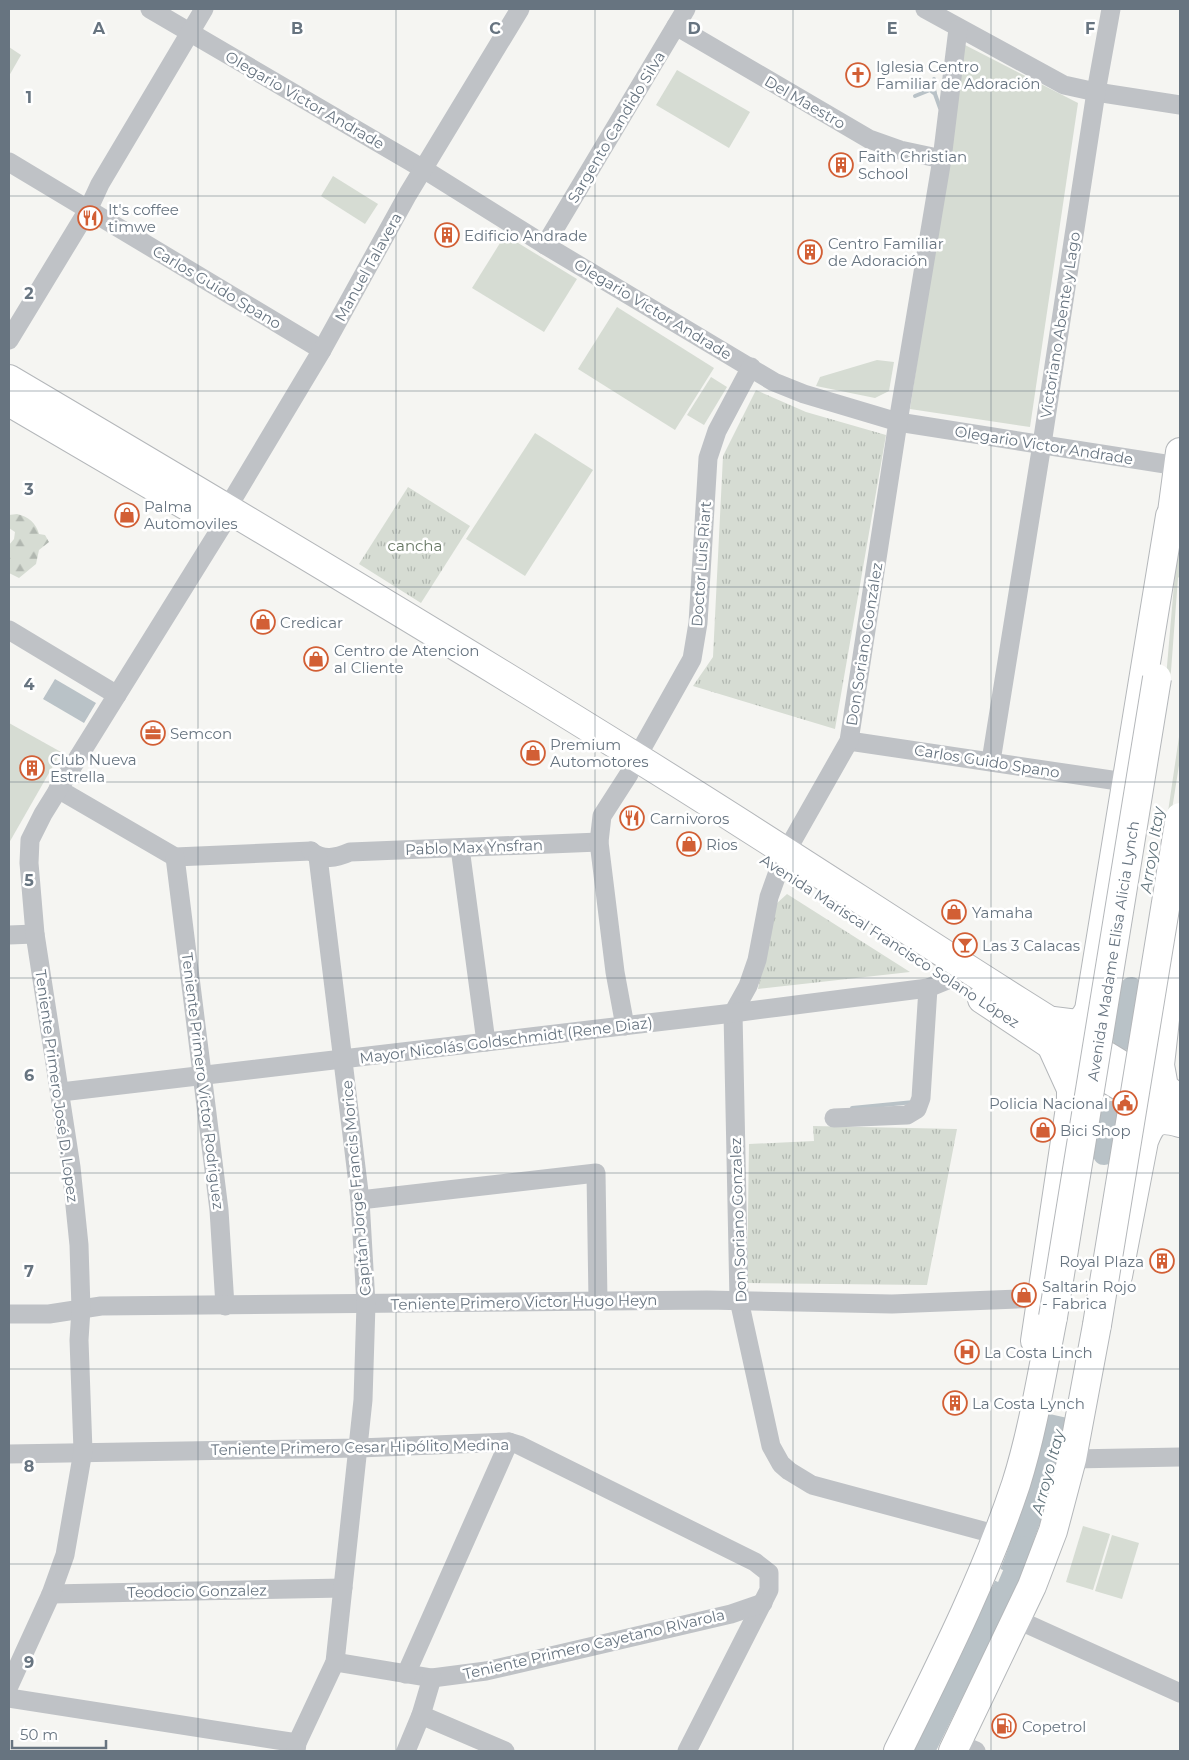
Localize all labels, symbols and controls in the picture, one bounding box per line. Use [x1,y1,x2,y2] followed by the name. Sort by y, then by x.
[92,19,106,38] text: A
[291,19,303,38] text: B
[489,19,501,38] text: C
[687,19,701,38] text: D
[887,19,897,38] text: E
[1085,19,1095,38] text: F
[222,47,388,153] street label: Olegario Victor Andrade
[563,48,669,206] street label: Sargento Candido Silva
[876,57,1040,93] place label: Iglesia Centro Familiar de Adoración
[845,62,871,88] church icon: Iglesia Centro Familiar de Adoración
[761,71,849,133] street label: Del Maestro
[26,88,32,107] text: 1
[858,147,967,183] place label: Faith Christian School
[828,152,854,178] building icon: Faith Christian School
[108,200,179,236] place label: It's coffee timwe
[77,205,103,231] restaurant icon: It's coffee timwe
[330,209,406,325] street label: Manuel Talavera
[434,222,460,248] building icon: Edificio Andrade
[464,226,587,245] place label: Edificio Andrade
[1036,230,1084,420] street label: Victoriano Abente y Lago
[828,234,944,270] place label: Centro Familiar de Adoración
[797,239,823,265] building icon: Centro Familiar de Adoración
[149,241,285,333] street label: Carlos Guido Spano
[571,254,735,364] street label: Olegario Victor Andrade
[24,284,34,303] text: 2
[953,421,1135,469] street label: Olegario Victor Andrade
[23,480,34,499] text: 3
[144,497,238,533] place label: Palma Automoviles
[687,501,715,627] street label: Doctor Luis Riart
[114,502,140,528] shop icon: Palma Automoviles
[388,536,442,555] park label: cancha
[842,561,886,727] street label: Don Soriano González
[250,609,276,635] shop icon: Credicar
[280,613,343,632] place label: Credicar
[334,641,480,677] place label: Centro de Atencion al Cliente
[303,646,329,672] shop icon: Centro de Atencion al Cliente
[23,675,35,694] text: 4
[140,720,166,746] office icon: Semcon
[170,724,232,743] place label: Semcon
[550,735,649,771] place label: Premium Automotores
[520,740,546,766] shop icon: Premium Automotores
[913,740,1061,782] street label: Carlos Guido Spano
[50,750,137,786] place label: Club Nueva Estrella
[19,755,45,781] building icon: Club Nueva Estrella
[1136,804,1168,895] water label: Arroyo Itay
[619,805,645,831] restaurant icon: Carnivoros
[650,809,729,828] place label: Carnivoros
[1083,819,1143,1083] street label: Avenida Madame Elisa Alicia Lynch
[676,831,702,857] shop icon: Rios
[405,835,543,859] street label: Pablo Max Ynsfran
[706,835,738,854] place label: Rios
[757,850,1023,1032] street label: Avenida Mariscal Francisco Solano López
[24,871,34,890] text: 5
[941,899,967,925] shop icon: Yamaha
[972,903,1033,922] place label: Yamaha
[952,932,978,958] bar icon: Las 3 Calacas
[982,936,1080,955] place label: Las 3 Calacas
[178,951,228,1211] street label: Teniente Primero Victor Rodriguez
[31,968,83,1204] street label: Teniente Primero José D. Lopez
[358,1013,654,1067] street label: Mayor Nicolás Goldschmidt (Rene Diaz)
[24,1066,34,1085] text: 6
[337,1079,375,1297] street label: Capitán Jorge Francis Morice
[1112,1090,1138,1116] public building icon: Policia Nacional
[989,1094,1108,1113] place label: Policia Nacional
[1030,1117,1056,1143] shop icon: Bici Shop
[1060,1121,1131,1140] place label: Bici Shop
[726,1137,750,1303] street label: Don Soriano Gonzalez
[1149,1248,1175,1274] building icon: Royal Plaza
[1059,1252,1144,1271] place label: Royal Plaza
[24,1262,34,1281] text: 7
[1042,1277,1136,1313] place label: Saltarin Rojo - Fabrica
[1011,1282,1037,1308] shop icon: Saltarin Rojo - Fabrica
[390,1290,658,1314] street label: Teniente Primero Victor Hugo Heyn
[954,1339,980,1365] hospital icon: La Costa Linch
[984,1343,1093,1362] place label: La Costa Linch
[942,1390,968,1416] building icon: La Costa Lynch
[972,1394,1085,1413] place label: La Costa Lynch
[1027,1426,1069,1517] water label: Arroyo Itay
[211,1435,509,1459] street label: Teniente Primero Cesar Hipólito Medina
[24,1457,34,1476] text: 8
[127,1580,267,1602] street label: Teodocio Gonzalez
[461,1605,727,1683] street label: Teniente Primero Cayetano RIvarola
[24,1653,34,1672] text: 9
[991,1713,1017,1739] fuel station icon: Copetrol
[1022,1717,1086,1736] place label: Copetrol
[12,1718,106,1750] scale bar
[20,1725,58,1744] text: 50 m

